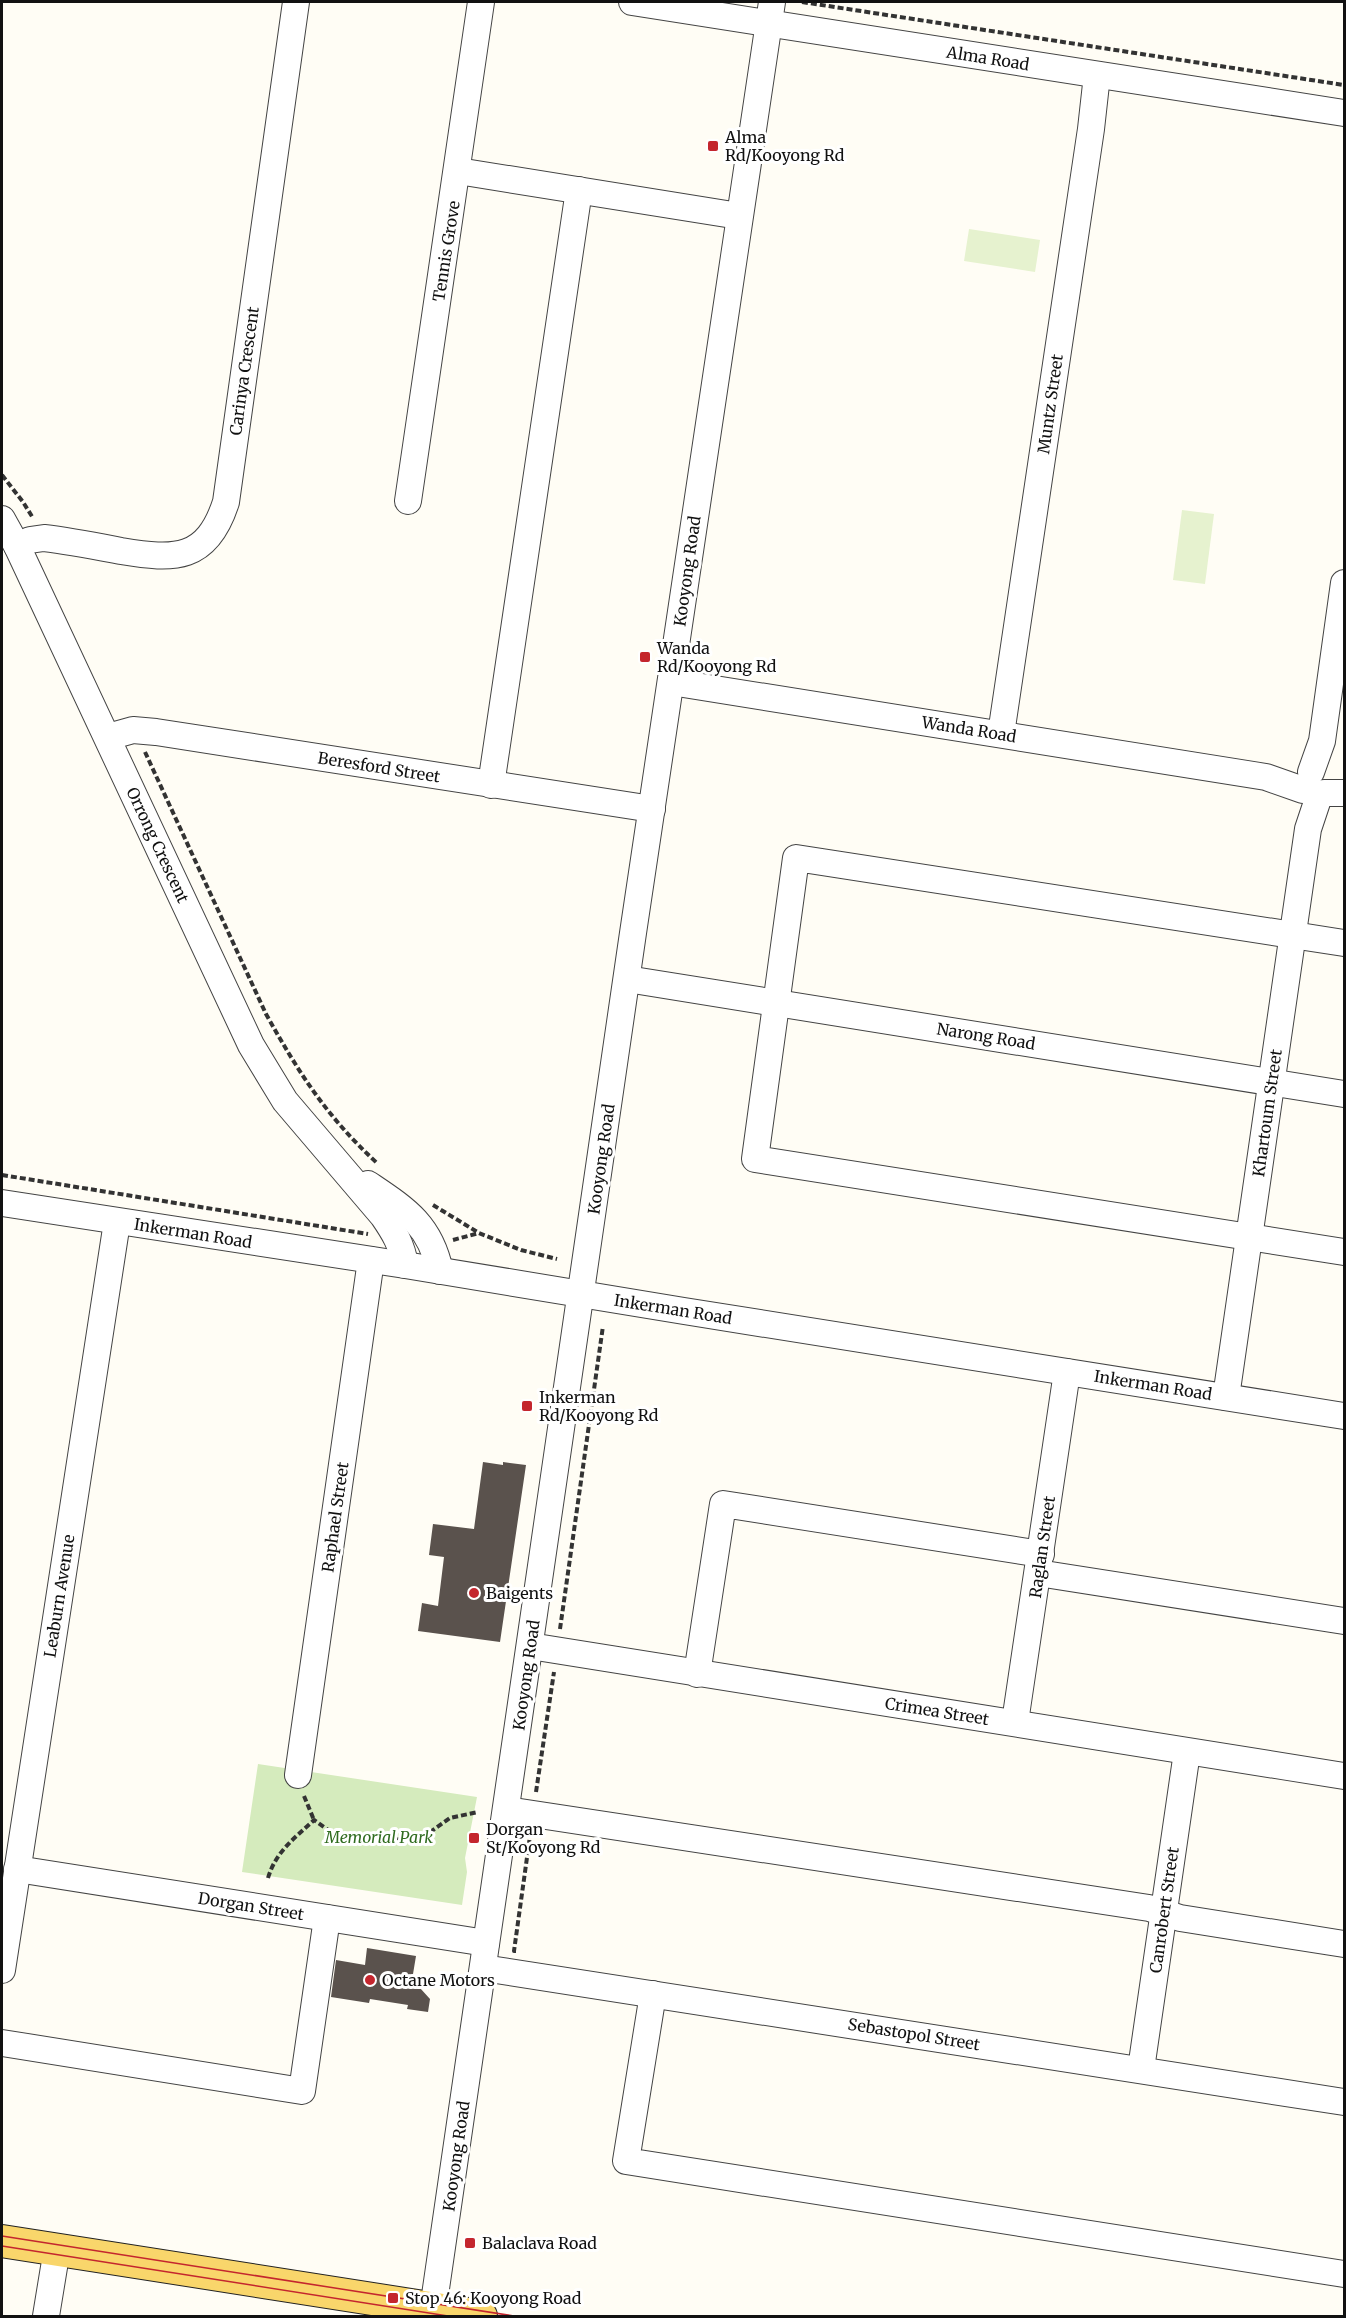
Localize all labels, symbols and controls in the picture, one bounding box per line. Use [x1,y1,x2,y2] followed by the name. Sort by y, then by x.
[944,41,1031,74] street label: Alma Road
[724,127,845,165] place label: Alma Rd/Kooyong Rd
[706,139,720,153] marker: Alma Rd/Kooyong Rd
[428,199,464,303] street label: Tennis Grove
[225,305,263,437] street label: Carinya Crescent
[1033,352,1067,455] street label: Muntz Street
[669,514,705,628] street label: Kooyong Road
[656,638,777,676] place label: Wanda Rd/Kooyong Rd
[638,650,652,664] marker: Wanda Rd/Kooyong Rd
[919,711,1018,746] street label: Wanda Road
[316,747,442,787] street label: Beresford Street
[122,784,194,907] street label: Orrong Crescent
[935,1018,1037,1054] street label: Narong Road
[1248,1047,1286,1178] street label: Khartoum Street
[583,1102,619,1216] street label: Kooyong Road
[133,1214,254,1252] street label: Inkerman Road
[613,1290,734,1328] street label: Inkerman Road
[1093,1366,1214,1404] street label: Inkerman Road
[539,1387,659,1425] place label: Inkerman Rd/Kooyong Rd
[520,1399,534,1413] marker: Inkerman Rd/Kooyong Rd
[317,1460,353,1574] street label: Raphael Street
[1025,1494,1059,1599] street label: Raglan Street
[39,1533,79,1659] street label: Leaburn Avenue
[486,1583,553,1603] place label: Baigents
[467,1586,481,1600] marker: Baigents
[508,1618,544,1732] street label: Kooyong Road
[884,1693,991,1729] street label: Crimea Street
[486,1819,601,1857] place label: Dorgan St/Kooyong Rd
[324,1827,433,1847] park label: Memorial Park
[467,1831,481,1845] marker: Dorgan St/Kooyong Rd
[1145,1845,1183,1974] street label: Canrobert Street
[197,1888,306,1924] street label: Dorgan Street
[382,1970,495,1990] place label: Octane Motors
[363,1973,377,1987] marker: Octane Motors
[846,2014,982,2054] street label: Sebastopol Street
[438,2099,474,2213] street label: Kooyong Road
[482,2233,597,2253] place label: Balaclava Road
[463,2236,477,2250] marker: Balaclava Road
[405,2288,582,2308] place label: Stop 46: Kooyong Road
[386,2291,400,2305] marker: Stop 46: Kooyong Road

